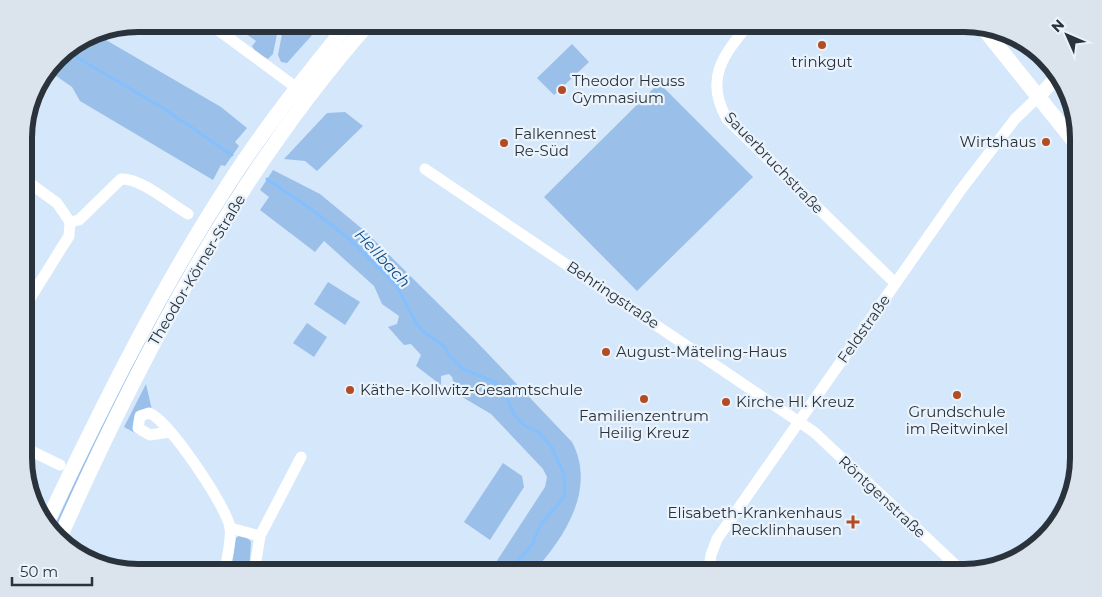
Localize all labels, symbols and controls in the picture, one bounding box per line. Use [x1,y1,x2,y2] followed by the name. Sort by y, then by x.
[1042,10,1092,60] north arrow
[1047,15,1068,36] text: N
[816,39,828,51] marker: trinkgut
[791,52,853,71] place label: trinkgut
[572,71,685,107] place label: Theodor Heuss Gymnasium
[556,84,568,96] marker: Theodor Heuss Gymnasium
[721,108,828,218] street label: Sauerbruchstraße
[514,124,597,160] place label: Falkennest Re-Süd
[960,132,1036,151] place label: Wirtshaus
[1040,136,1052,148] marker: Wirtshaus
[498,137,510,149] marker: Falkennest Re-Süd
[144,191,249,349] street label: Theodor-Körner-Straße
[351,225,414,291] water label: Hellbach
[563,257,663,333] street label: Behringstraße
[833,291,894,367] street label: Feldstraße
[616,342,787,361] place label: August-Mäteling-Haus
[600,346,612,358] marker: August-Mäteling-Haus
[360,380,583,399] place label: Käthe-Kollwitz-Gesamtschule
[344,384,356,396] marker: Käthe-Kollwitz-Gesamtschule
[951,389,963,401] marker: Grundschule im Reitwinkel
[736,392,855,411] place label: Kirche Hl. Kreuz
[638,393,650,405] marker: Familienzentrum Heilig Kreuz
[720,396,732,408] marker: Kirche Hl. Kreuz
[906,402,1008,438] place label: Grundschule im Reitwinkel
[579,406,709,442] place label: Familienzentrum Heilig Kreuz
[835,451,930,542] street label: Röntgenstraße
[667,503,842,539] place label: Elisabeth-Krankenhaus Recklinhausen
[846,515,860,529] marker: Elisabeth-Krankenhaus Recklinhausen
[12,554,92,586] scale bar
[20,562,58,581] text: 50 m

